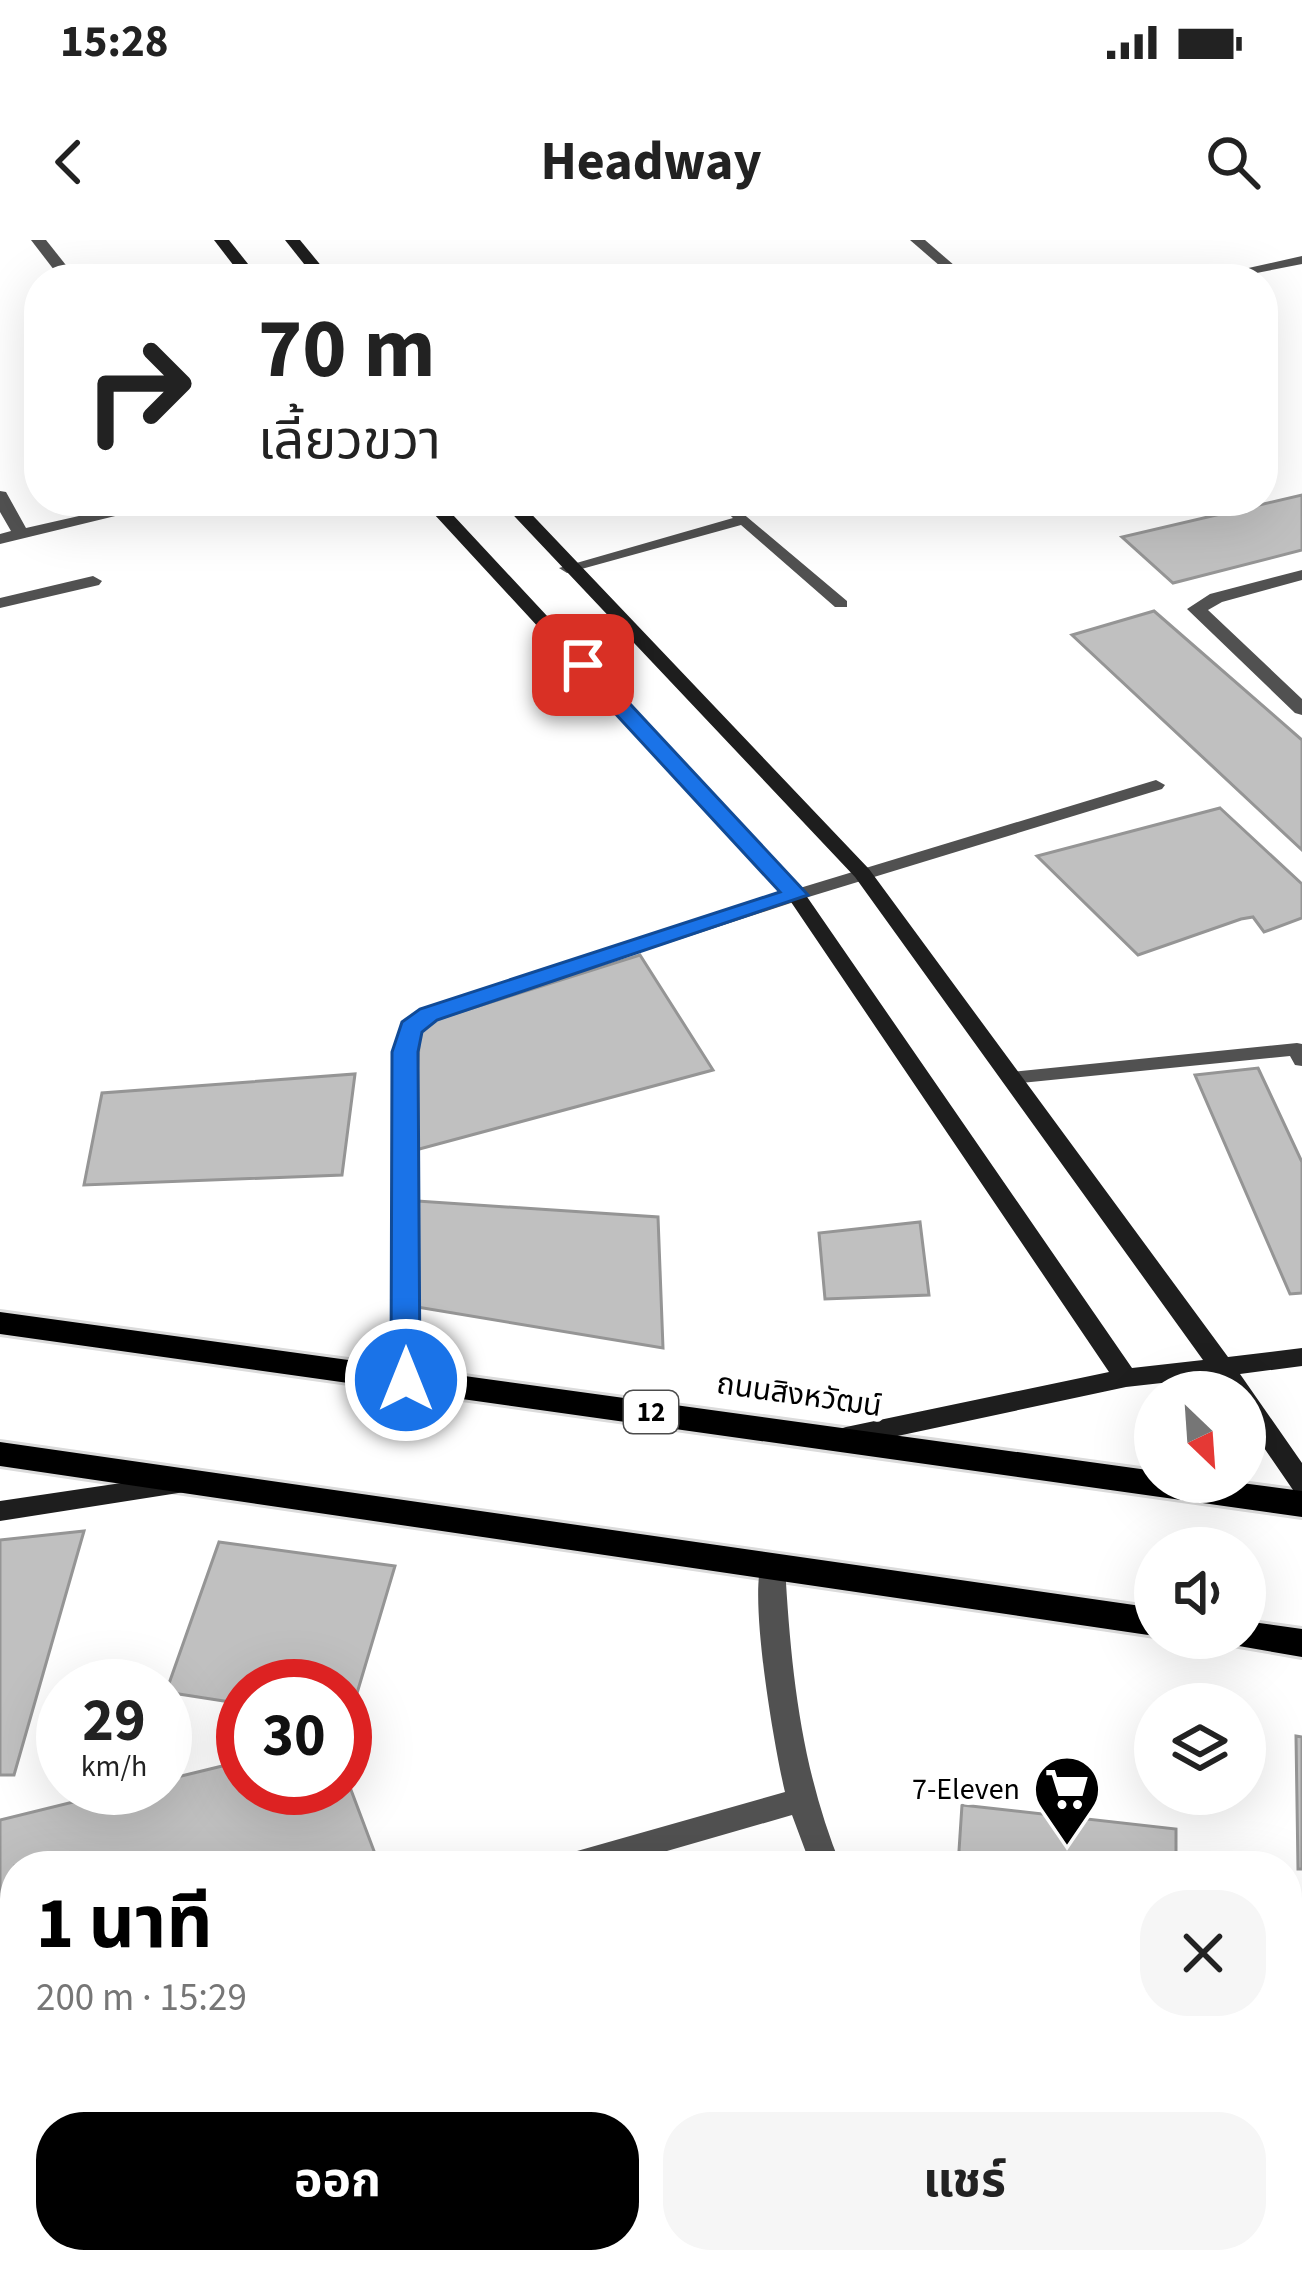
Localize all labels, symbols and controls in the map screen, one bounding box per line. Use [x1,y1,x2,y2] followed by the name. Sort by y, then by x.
[60,10,169,74] text: 15:28
[540,124,762,201] text: Headway
[36,129,102,195] icon: back
[1200,129,1266,195] icon: search
[258,290,436,410] text: 70 m
[60,312,216,468] icon: right
[258,403,441,480] text: เลี้ยวขวา
[532,614,634,716] pin
[550,632,616,698] icon: arrive
[343,1317,469,1443] position arrow
[714,1362,884,1428] street label: ถนนสิงหวัฒน์
[1134,1371,1266,1503] north arrow
[1134,1371,1266,1815] map controls
[624,1391,678,1433] road number: 12
[1134,1527,1266,1659] button: sound
[216,1659,372,1815] speed limit sign: 30
[82,1679,146,1764] text: 29
[1134,1683,1266,1815] button: layers
[81,1745,147,1788] text: km/h
[1032,1754,1102,1848] supermarket icon: 7-Eleven
[912,1768,1020,1811] place label: 7-Eleven
[36,1873,213,1976] text: 1 นาที
[1140,1890,1266,2016] button: close
[36,1970,247,2026] text: 200 m · 15:29
[36,2112,639,2250] button: ออก
[663,2112,1266,2250] button: แชร์

